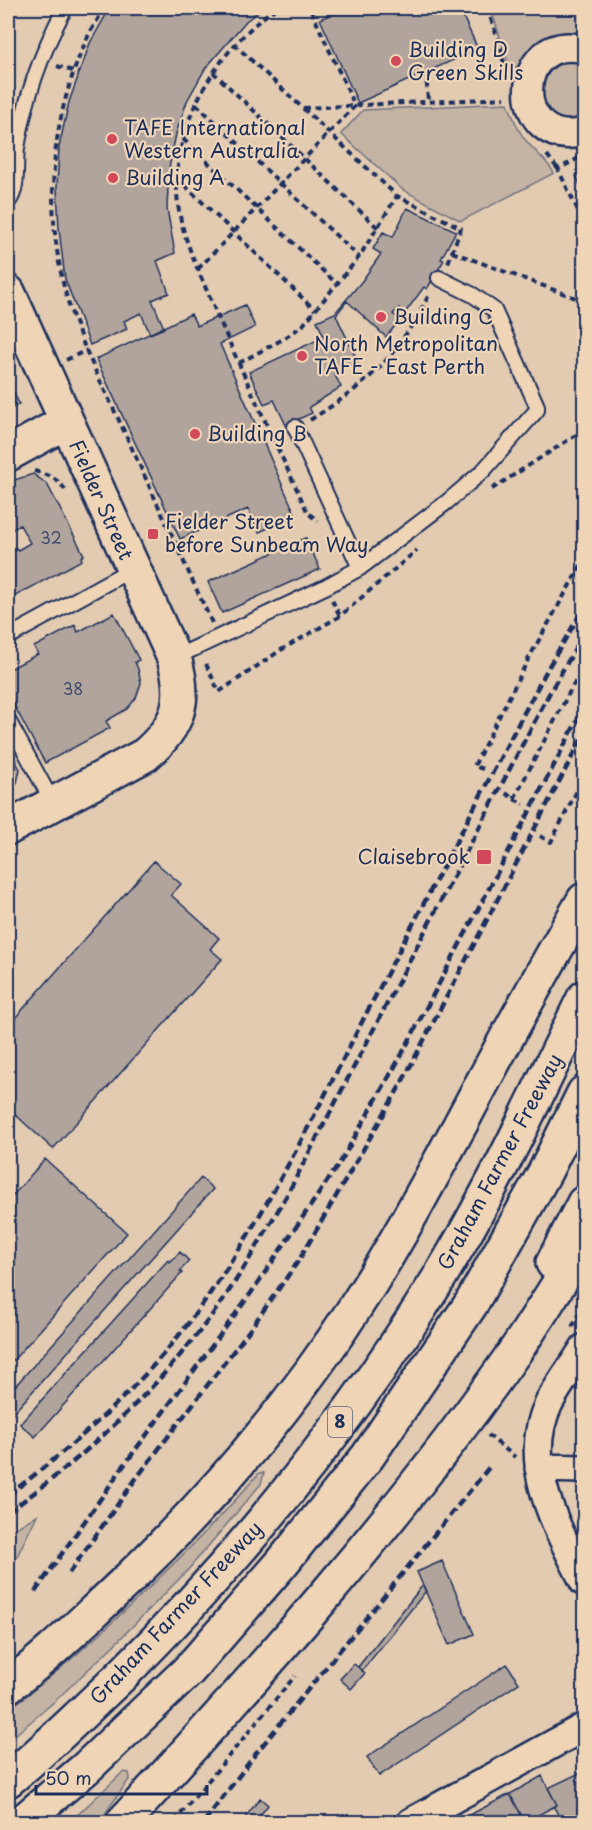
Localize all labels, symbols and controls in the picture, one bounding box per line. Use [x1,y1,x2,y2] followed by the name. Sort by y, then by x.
[408,34,523,87] place label: Building D Green Skills
[389,54,403,68] marker: Building D Green Skills
[124,112,306,165] place label: TAFE International Western Australia
[105,132,119,146] marker: TAFE International Western Australia
[125,162,224,192] place label: Building A
[106,171,120,185] marker: Building A
[393,301,493,331] place label: Building C
[374,310,388,324] marker: Building C
[314,328,498,381] place label: North Metropolitan TAFE - East Perth
[295,349,309,363] marker: North Metropolitan TAFE - East Perth
[207,418,307,448] place label: Building B
[188,427,202,441] marker: Building B
[62,435,142,564] street label: Fielder Street
[165,506,369,559] place label: Fielder Street before Sunbeam Way
[40,525,62,549] house number: 32
[146,527,160,541] marker: Fielder Street before Sunbeam Way
[63,676,83,700] house number: 38
[357,841,470,871] place label: Claisebrook
[475,848,493,866] marker: Claisebrook
[429,1048,569,1275] street label: Graham Farmer Freeway
[328,1407,352,1437] road number: 8
[82,1514,268,1711] street label: Graham Farmer Freeway
[36,1758,207,1796] scale bar
[45,1764,92,1791] text: 50 m

